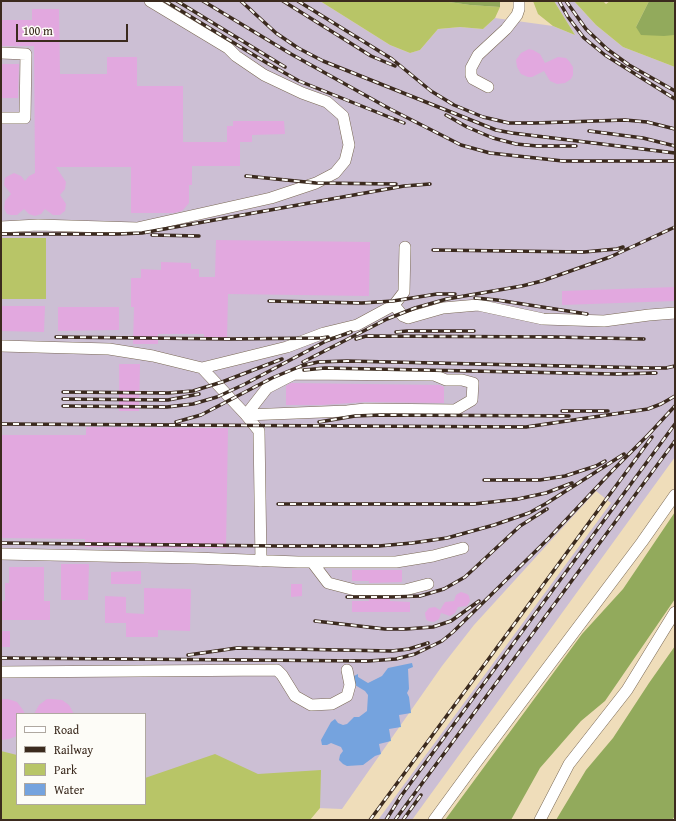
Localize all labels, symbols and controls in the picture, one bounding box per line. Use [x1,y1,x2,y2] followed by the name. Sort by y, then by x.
[18,16,130,42] scale bar
[23,22,53,39] text: 100 m
[16,713,146,805] legend
[54,721,79,738] text: Road
[54,741,93,758] text: Railway
[54,761,77,778] text: Park
[54,781,84,798] text: Water

